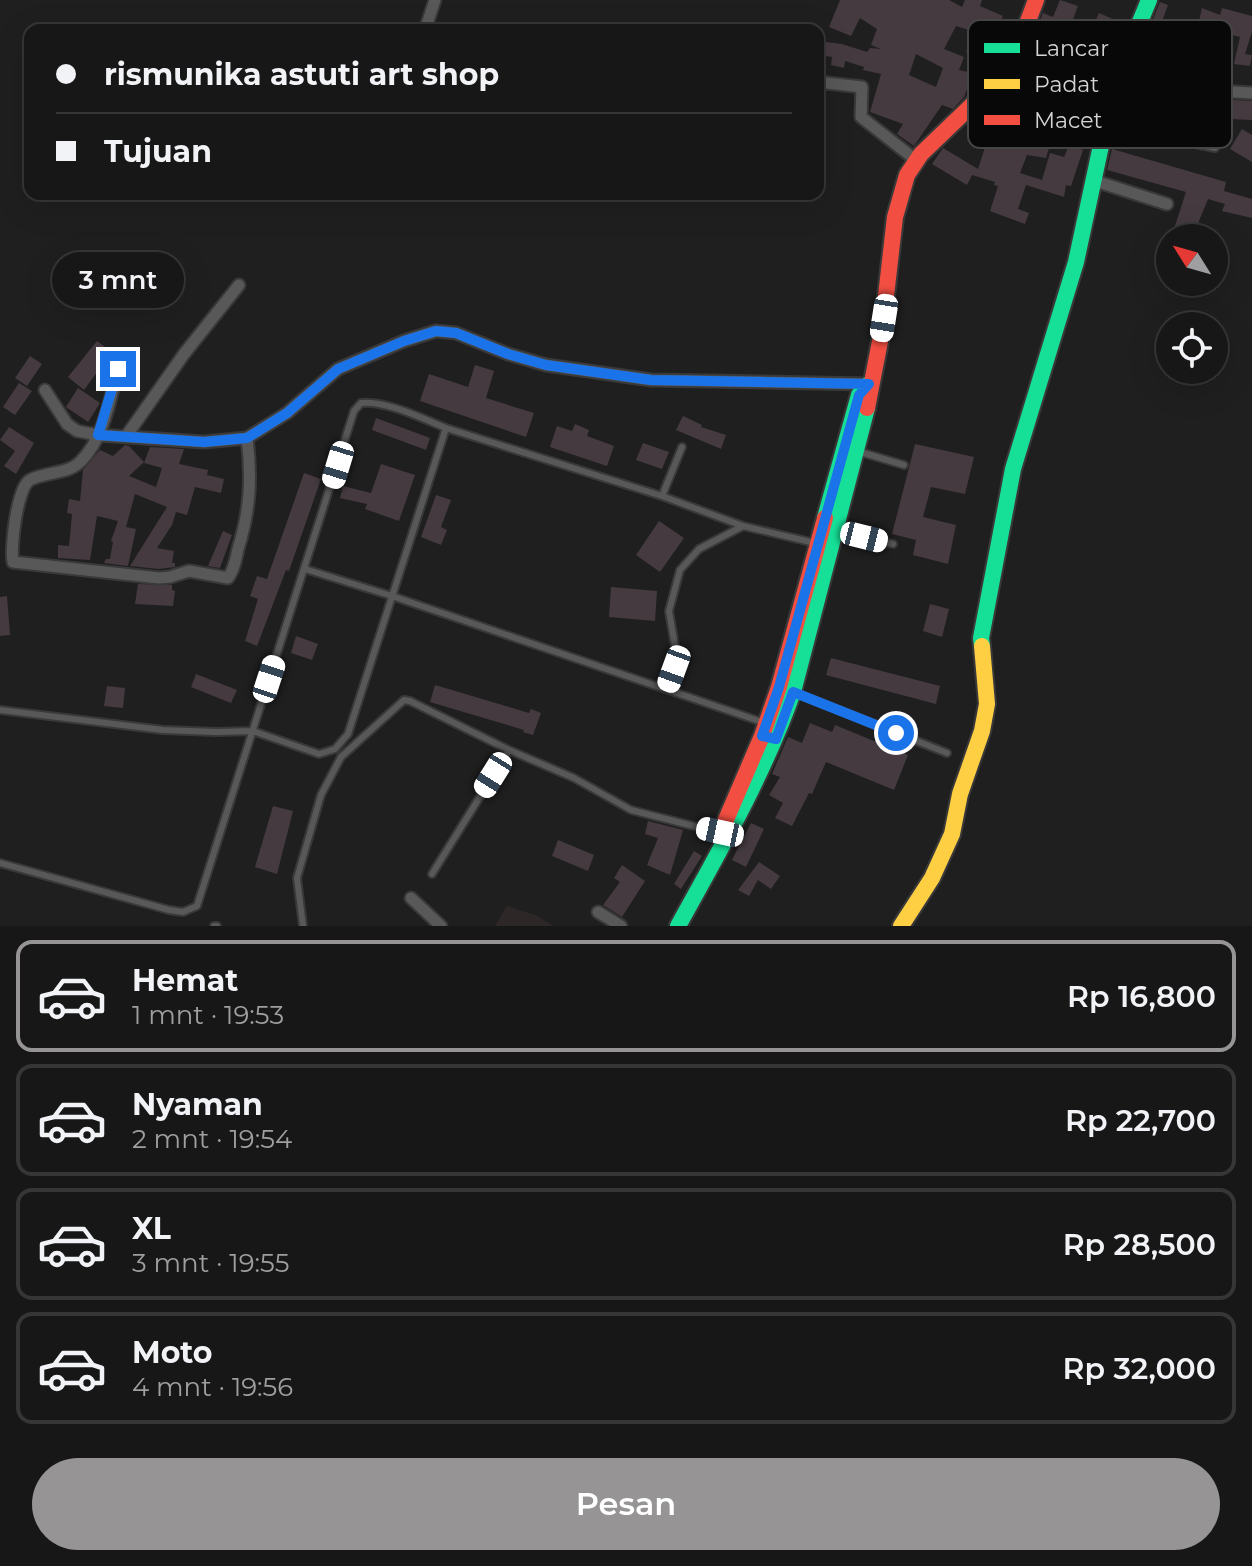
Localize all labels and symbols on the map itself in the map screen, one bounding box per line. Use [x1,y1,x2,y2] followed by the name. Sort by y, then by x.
[968,20,1232,148] legend
[1034,35,1109,62] text: Lancar
[1034,71,1099,98] text: Padat
[1034,107,1102,134] text: Macet
[1156,224,1228,296] north arrow
[52,253,184,309] callout: 3 mnt
[868,292,900,344] car
[100,351,136,387] route end
[320,439,356,491] car
[838,520,890,554] car
[655,642,693,696] car
[250,652,288,706] car
[878,715,914,751] route start
[470,748,516,802] car
[694,815,746,849] car

